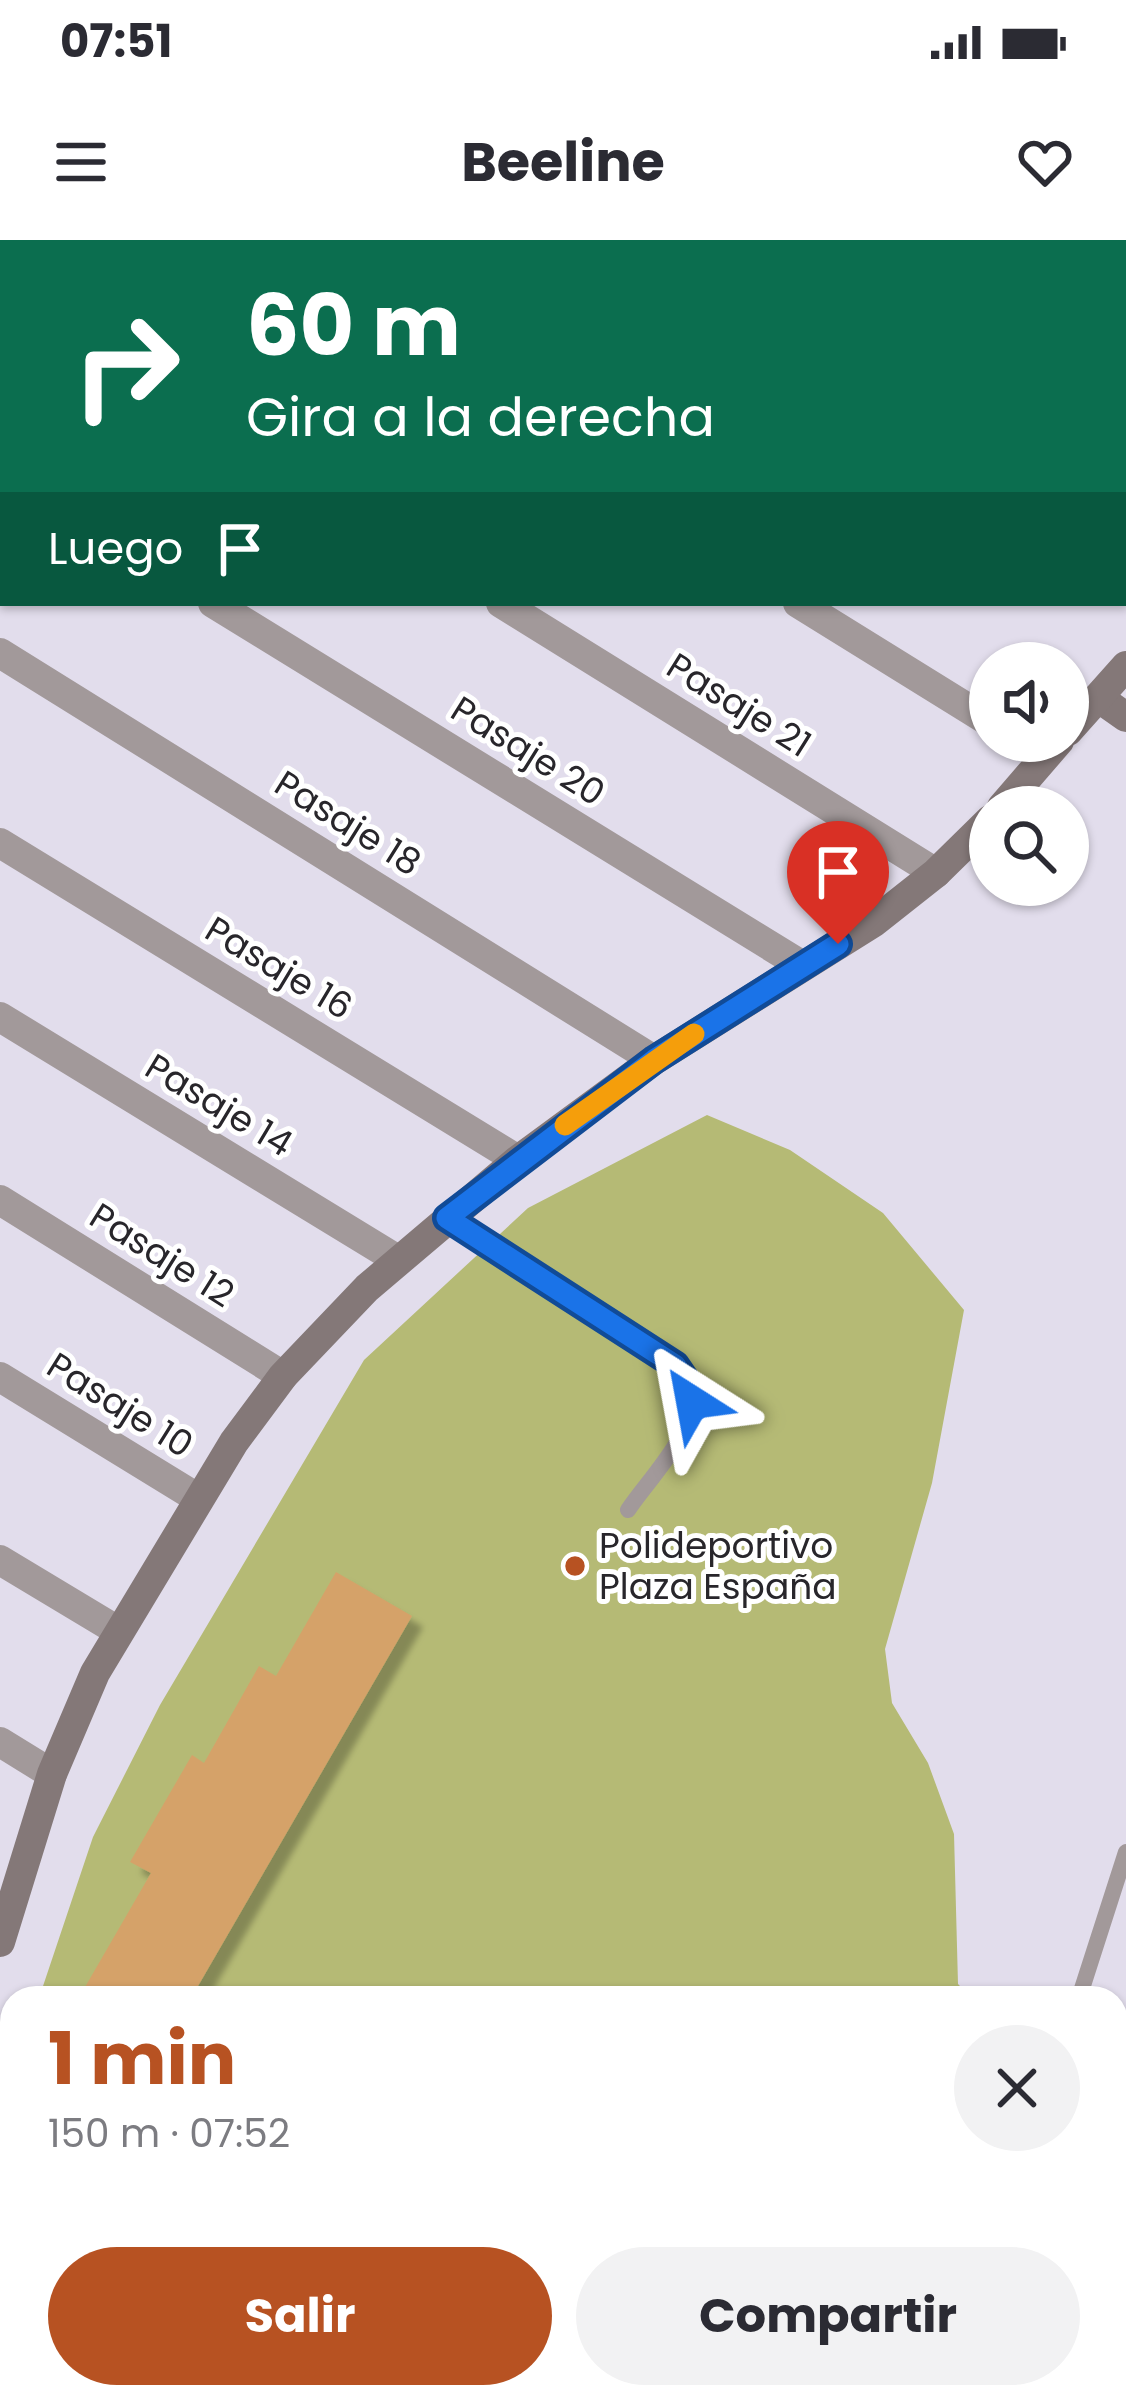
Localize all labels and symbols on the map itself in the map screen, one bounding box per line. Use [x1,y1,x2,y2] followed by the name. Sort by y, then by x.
[657,641,821,769] street label: Pasaje 21
[441,684,615,818] street label: Pasaje 20
[265,758,431,888] street label: Pasaje 18
[787,821,889,944] pin
[196,904,362,1032] street label: Pasaje 16
[136,1041,302,1169] street label: Pasaje 14
[80,1191,244,1319] street label: Pasaje 12
[629,1339,755,1465] position arrow
[37,1340,203,1470] street label: Pasaje 10
[599,1520,837,1612] place label: Polideportivo Plaza España
[562,1553,588,1579] marker: Polideportivo Plaza España

